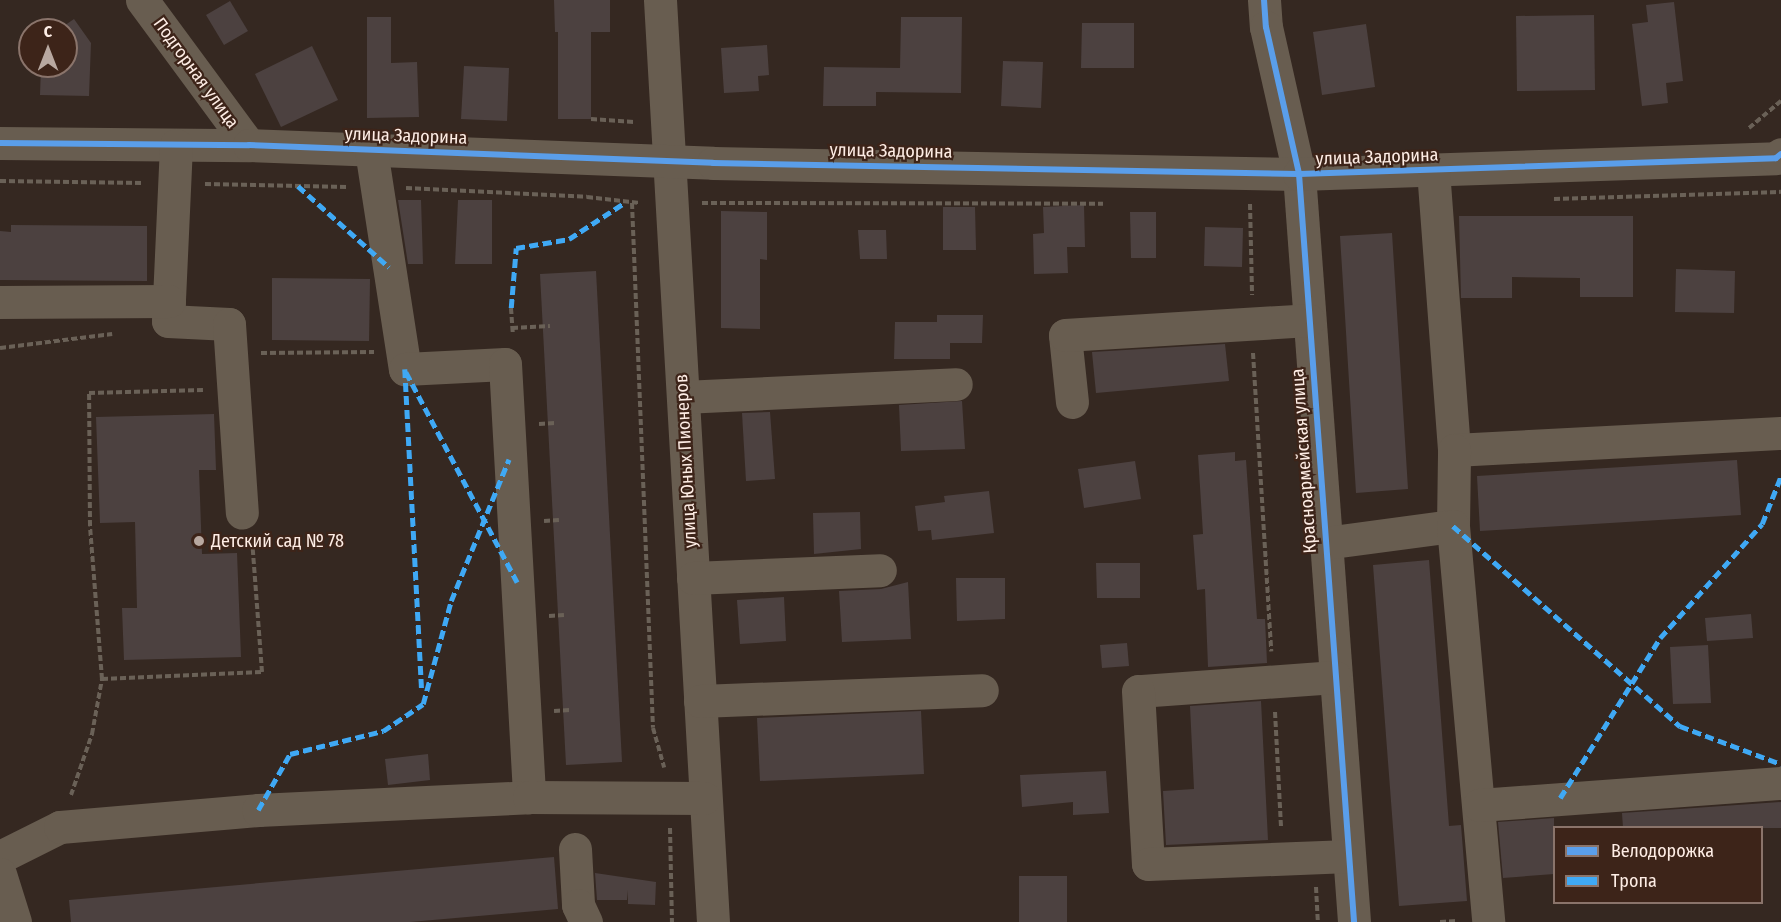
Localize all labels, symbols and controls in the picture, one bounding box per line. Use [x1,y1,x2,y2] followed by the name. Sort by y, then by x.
[149,13,243,133] street label: Подгорная улица
[18,18,78,78] north arrow
[44,22,52,41] text: С
[344,123,468,149] street label: улица Задорина
[829,139,953,163] street label: улица Задорина
[1315,144,1439,170] street label: улица Задорина
[1287,368,1321,554] street label: Красноармейская улица
[671,373,701,549] street label: улица Юных Пионеров
[211,530,344,552] place label: Детский сад № 78
[192,534,206,548] marker: Детский сад № 78
[1553,826,1763,904] legend
[1611,840,1714,862] text: Велодорожка
[1611,870,1657,892] text: Тропа

